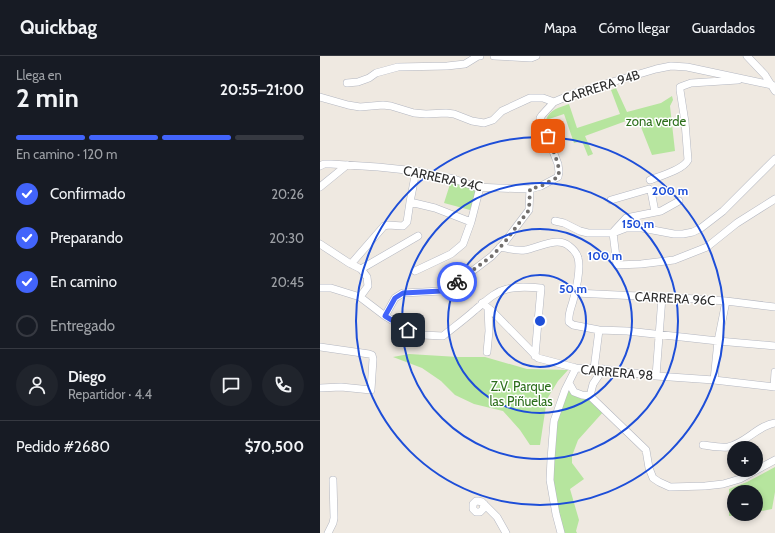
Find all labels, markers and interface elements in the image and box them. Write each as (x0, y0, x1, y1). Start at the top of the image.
text: Quickbag (20, 16, 97, 39)
text: Mapa (544, 19, 577, 37)
text: Cómo llegar (599, 19, 670, 37)
text: Guardados (692, 19, 755, 37)
street label: CARRERA 94B (560, 66, 642, 106)
text: Llega en (16, 67, 62, 83)
text: 20:55–21:00 (220, 81, 304, 99)
text: 2 min (16, 82, 79, 114)
park label: zona verde (626, 113, 686, 129)
pin (531, 119, 565, 153)
icon: bag (537, 125, 559, 147)
text: En camino · 120 m (16, 146, 117, 162)
street label: CARRERA 94C (402, 162, 484, 194)
icon: check (16, 183, 38, 205)
text: 200 m (652, 183, 688, 198)
text: Confirmado (50, 185, 125, 203)
text: 20:26 (271, 186, 304, 202)
text: 150 m (622, 216, 654, 231)
icon: check (16, 227, 38, 249)
text: Preparando (50, 229, 123, 247)
text: 20:30 (269, 230, 304, 246)
text: 100 m (588, 248, 622, 263)
courier (437, 262, 477, 302)
icon: check (16, 271, 38, 293)
icon: bike (446, 271, 468, 293)
text: En camino (50, 273, 117, 291)
text: 20:45 (271, 274, 304, 290)
text: 50 m (559, 281, 587, 296)
street label: CARRERA 96C (634, 288, 716, 308)
pin (391, 313, 425, 347)
centre of rings (533, 314, 547, 328)
text: Entregado (50, 317, 115, 335)
icon: home (397, 319, 419, 341)
street label: CARRERA 98 (580, 361, 654, 383)
button: person (16, 364, 58, 406)
button: chat (210, 364, 252, 406)
button: phone (262, 364, 304, 406)
text: Diego (68, 368, 106, 386)
park label: Z.V. Parque las Piñuelas (489, 378, 553, 409)
text: Repartidor · 4.4 (68, 386, 152, 402)
text: Pedido #2680 (16, 438, 110, 456)
text: $70,500 (245, 438, 304, 456)
map controls (727, 441, 763, 521)
button: + (727, 441, 763, 477)
button: − (727, 485, 763, 521)

